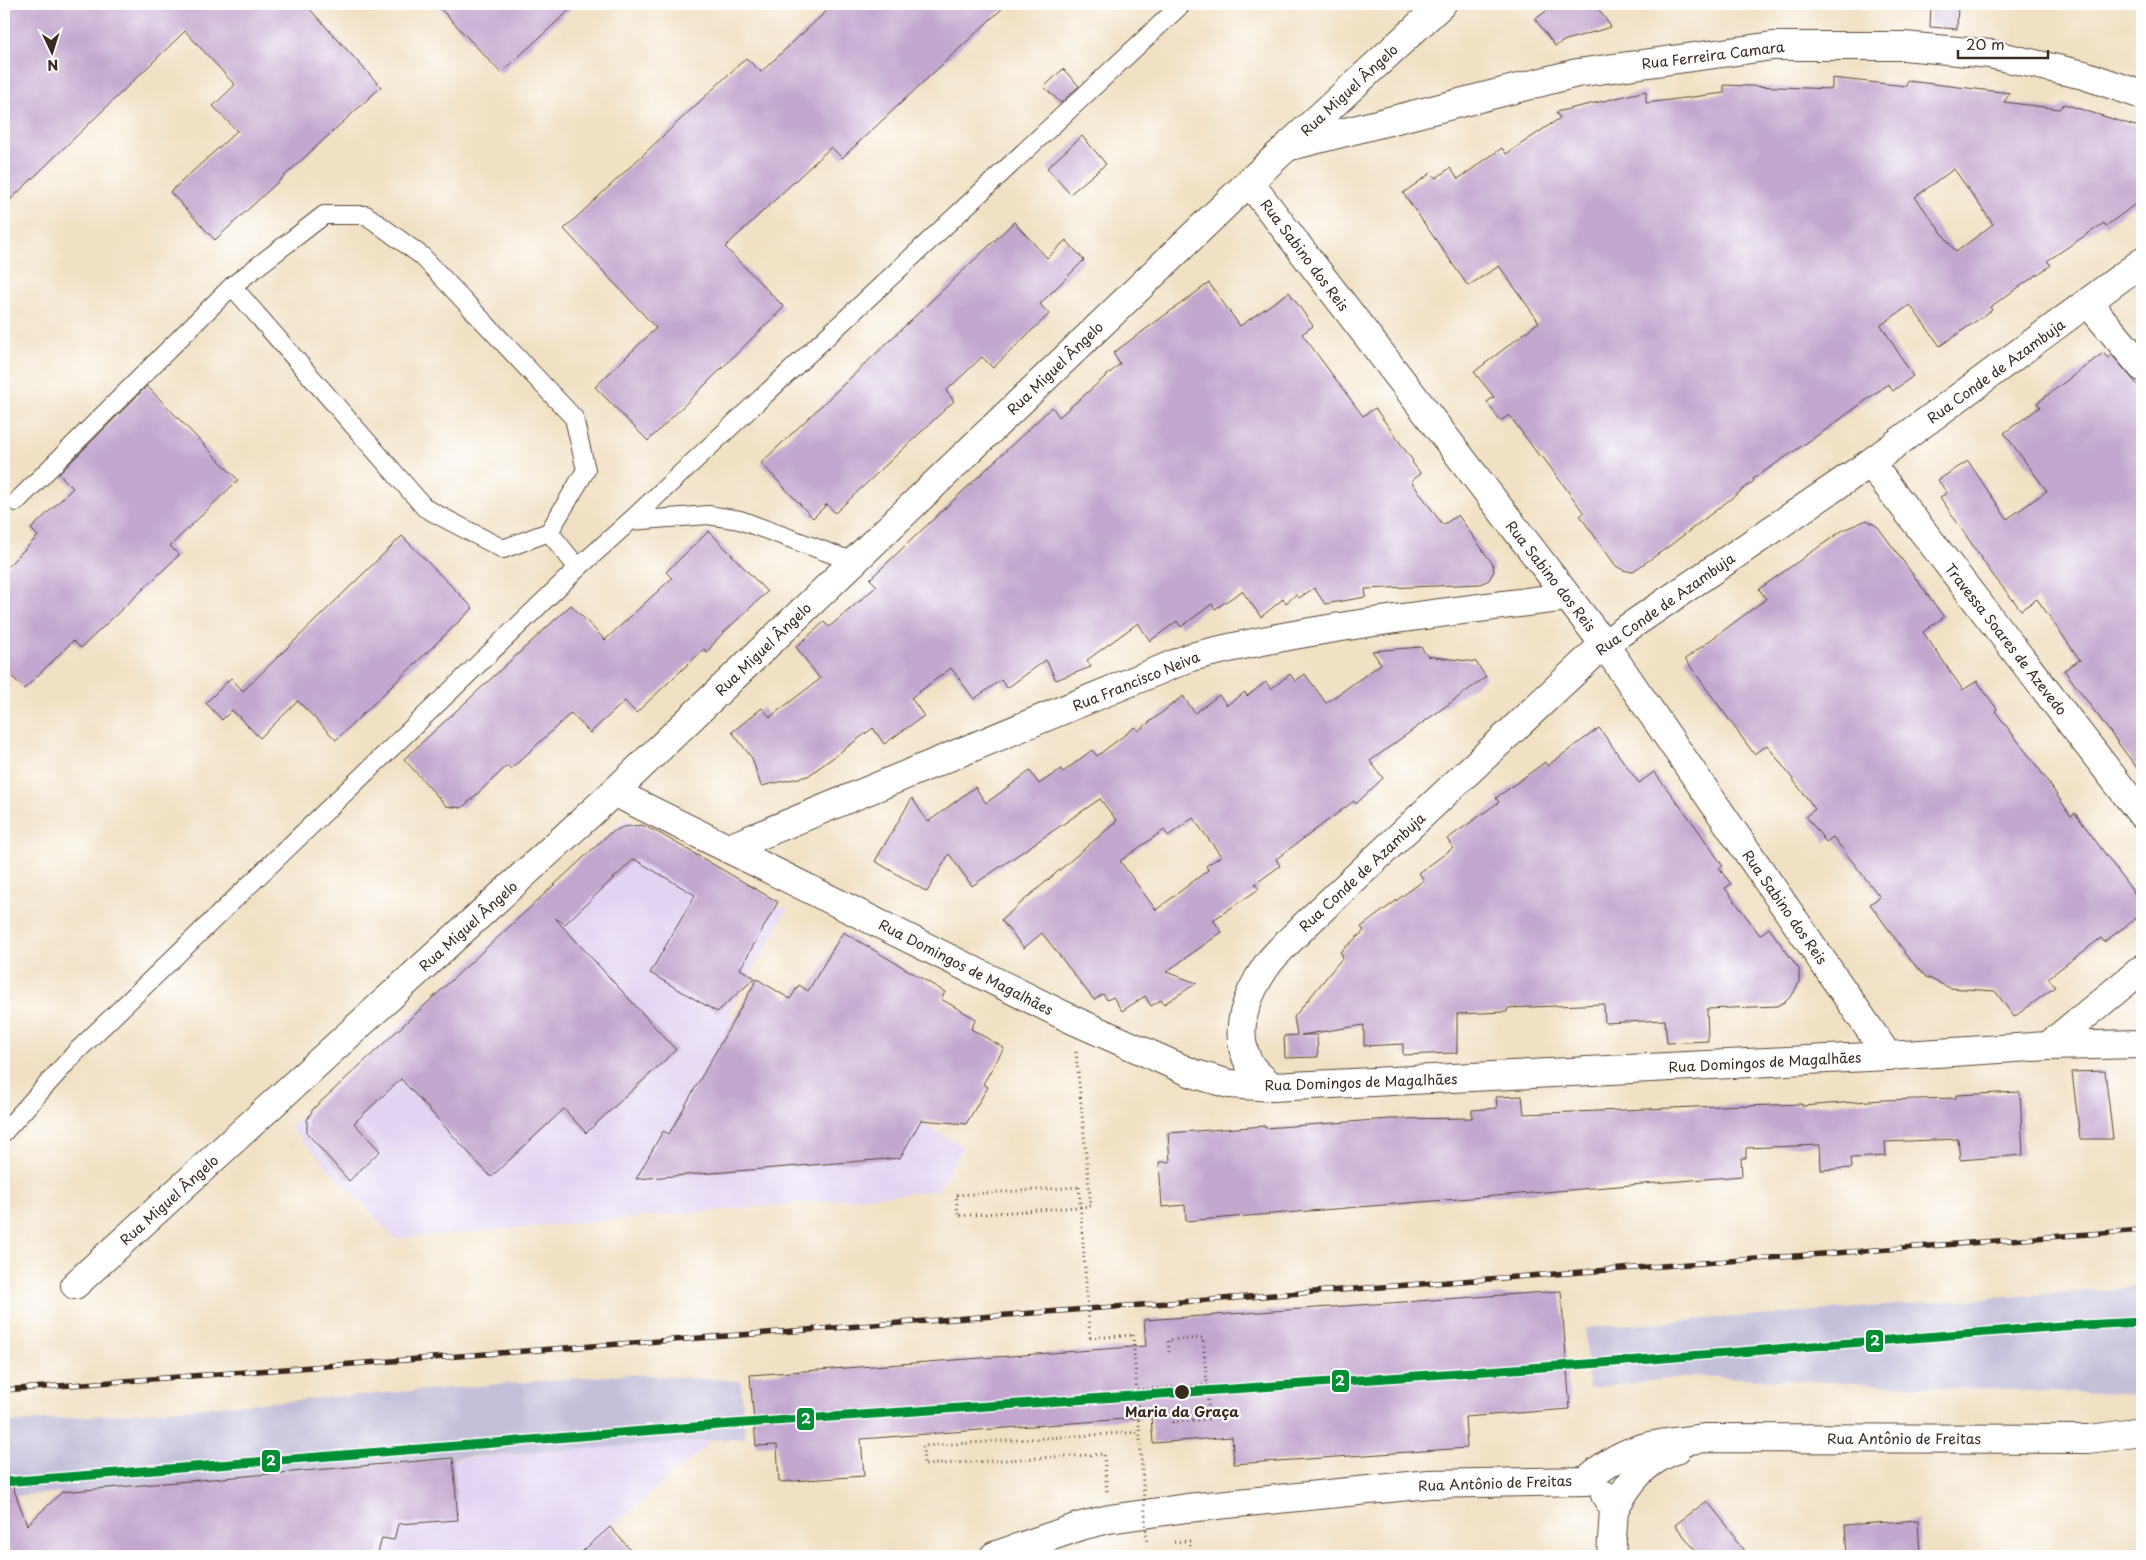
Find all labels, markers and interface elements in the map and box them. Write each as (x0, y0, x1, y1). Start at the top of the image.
north arrow (28, 28, 78, 78)
scale bar (1958, 28, 2048, 60)
text: 20 m (1966, 32, 2005, 55)
street label: Rua Ferreira Camara (1640, 36, 1786, 74)
street label: Rua Miguel Ângelo (1296, 39, 1403, 141)
text: N (47, 55, 59, 76)
street label: Rua Sabino dos Reis (1256, 195, 1354, 315)
street label: Rua Conde de Azambuja (1923, 314, 2070, 428)
street label: Rua Miguel Ângelo (1002, 316, 1108, 419)
street label: Rua Sabino dos Reis (1501, 516, 1601, 636)
street label: Rua Conde de Azambuja (1591, 548, 1739, 660)
street label: Travessa Soares de Azevedo (1940, 559, 2072, 720)
street label: Rua Miguel Ângelo (710, 597, 816, 700)
street label: Rua Francisco Neiva (1069, 646, 1203, 716)
street label: Rua Conde de Azambuja (1294, 807, 1430, 936)
street label: Rua Sabino dos Reis (1738, 845, 1832, 969)
street label: Rua Miguel Ângelo (414, 876, 522, 976)
street label: Rua Domingos de Magalhães (875, 914, 1057, 1020)
street label: Rua Domingos de Magalhães (1668, 1046, 1862, 1078)
street label: Rua Domingos de Magalhães (1264, 1068, 1458, 1096)
street label: Rua Miguel Ângelo (115, 1150, 223, 1250)
line badge: 2 (1865, 1329, 1884, 1353)
text: 2 (1870, 1330, 1880, 1351)
line badge: 2 (1331, 1369, 1350, 1393)
text: 2 (1335, 1370, 1345, 1391)
marker: Maria da Graça (1173, 1383, 1191, 1401)
place label: Maria da Graça (1125, 1401, 1239, 1422)
line badge: 2 (796, 1407, 815, 1431)
text: 2 (801, 1408, 811, 1429)
street label: Rua Antônio de Freitas (1827, 1428, 1981, 1449)
line badge: 2 (261, 1449, 281, 1473)
text: 2 (266, 1450, 276, 1471)
street label: Rua Antônio de Freitas (1418, 1470, 1572, 1496)

